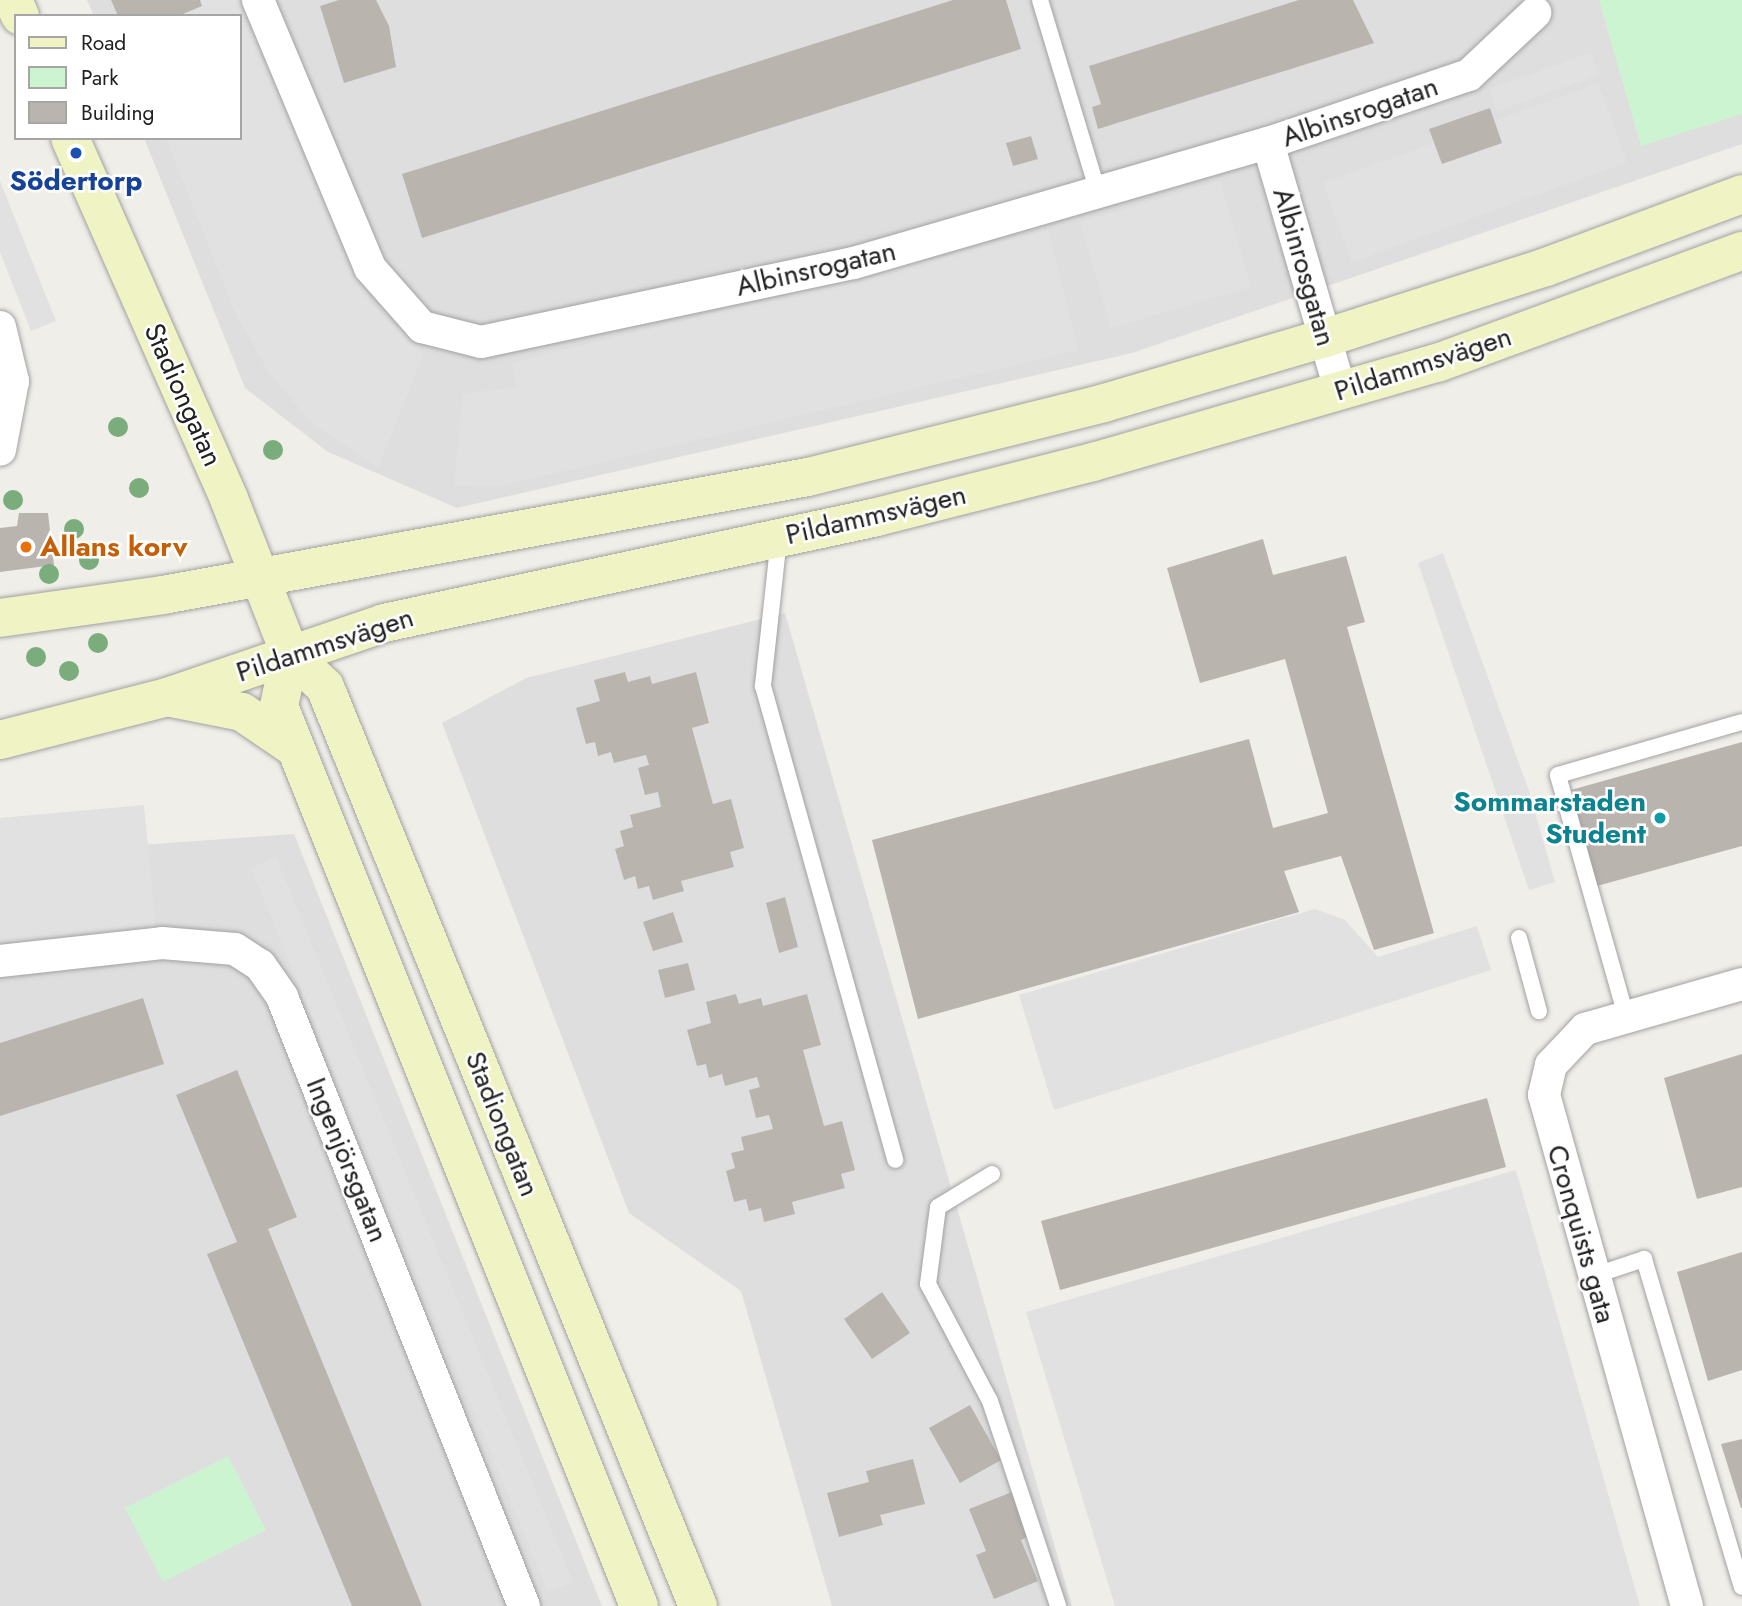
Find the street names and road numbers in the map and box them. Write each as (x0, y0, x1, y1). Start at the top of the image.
street label: Albinsrogatan (1278, 70, 1442, 154)
street label: Albinrosgatan (1265, 184, 1343, 350)
street label: Albinsrogatan (733, 234, 899, 304)
street label: Stadiongatan (137, 318, 229, 472)
street label: Pildammsvägen (1330, 320, 1516, 408)
street label: Pildammsvägen (782, 478, 970, 552)
street label: Pildammsvägen (232, 601, 418, 689)
street label: Stadiongatan (458, 1047, 546, 1201)
street label: Ingenjörsgatan (299, 1073, 395, 1247)
street label: Cronquists gata (1540, 1141, 1622, 1327)

